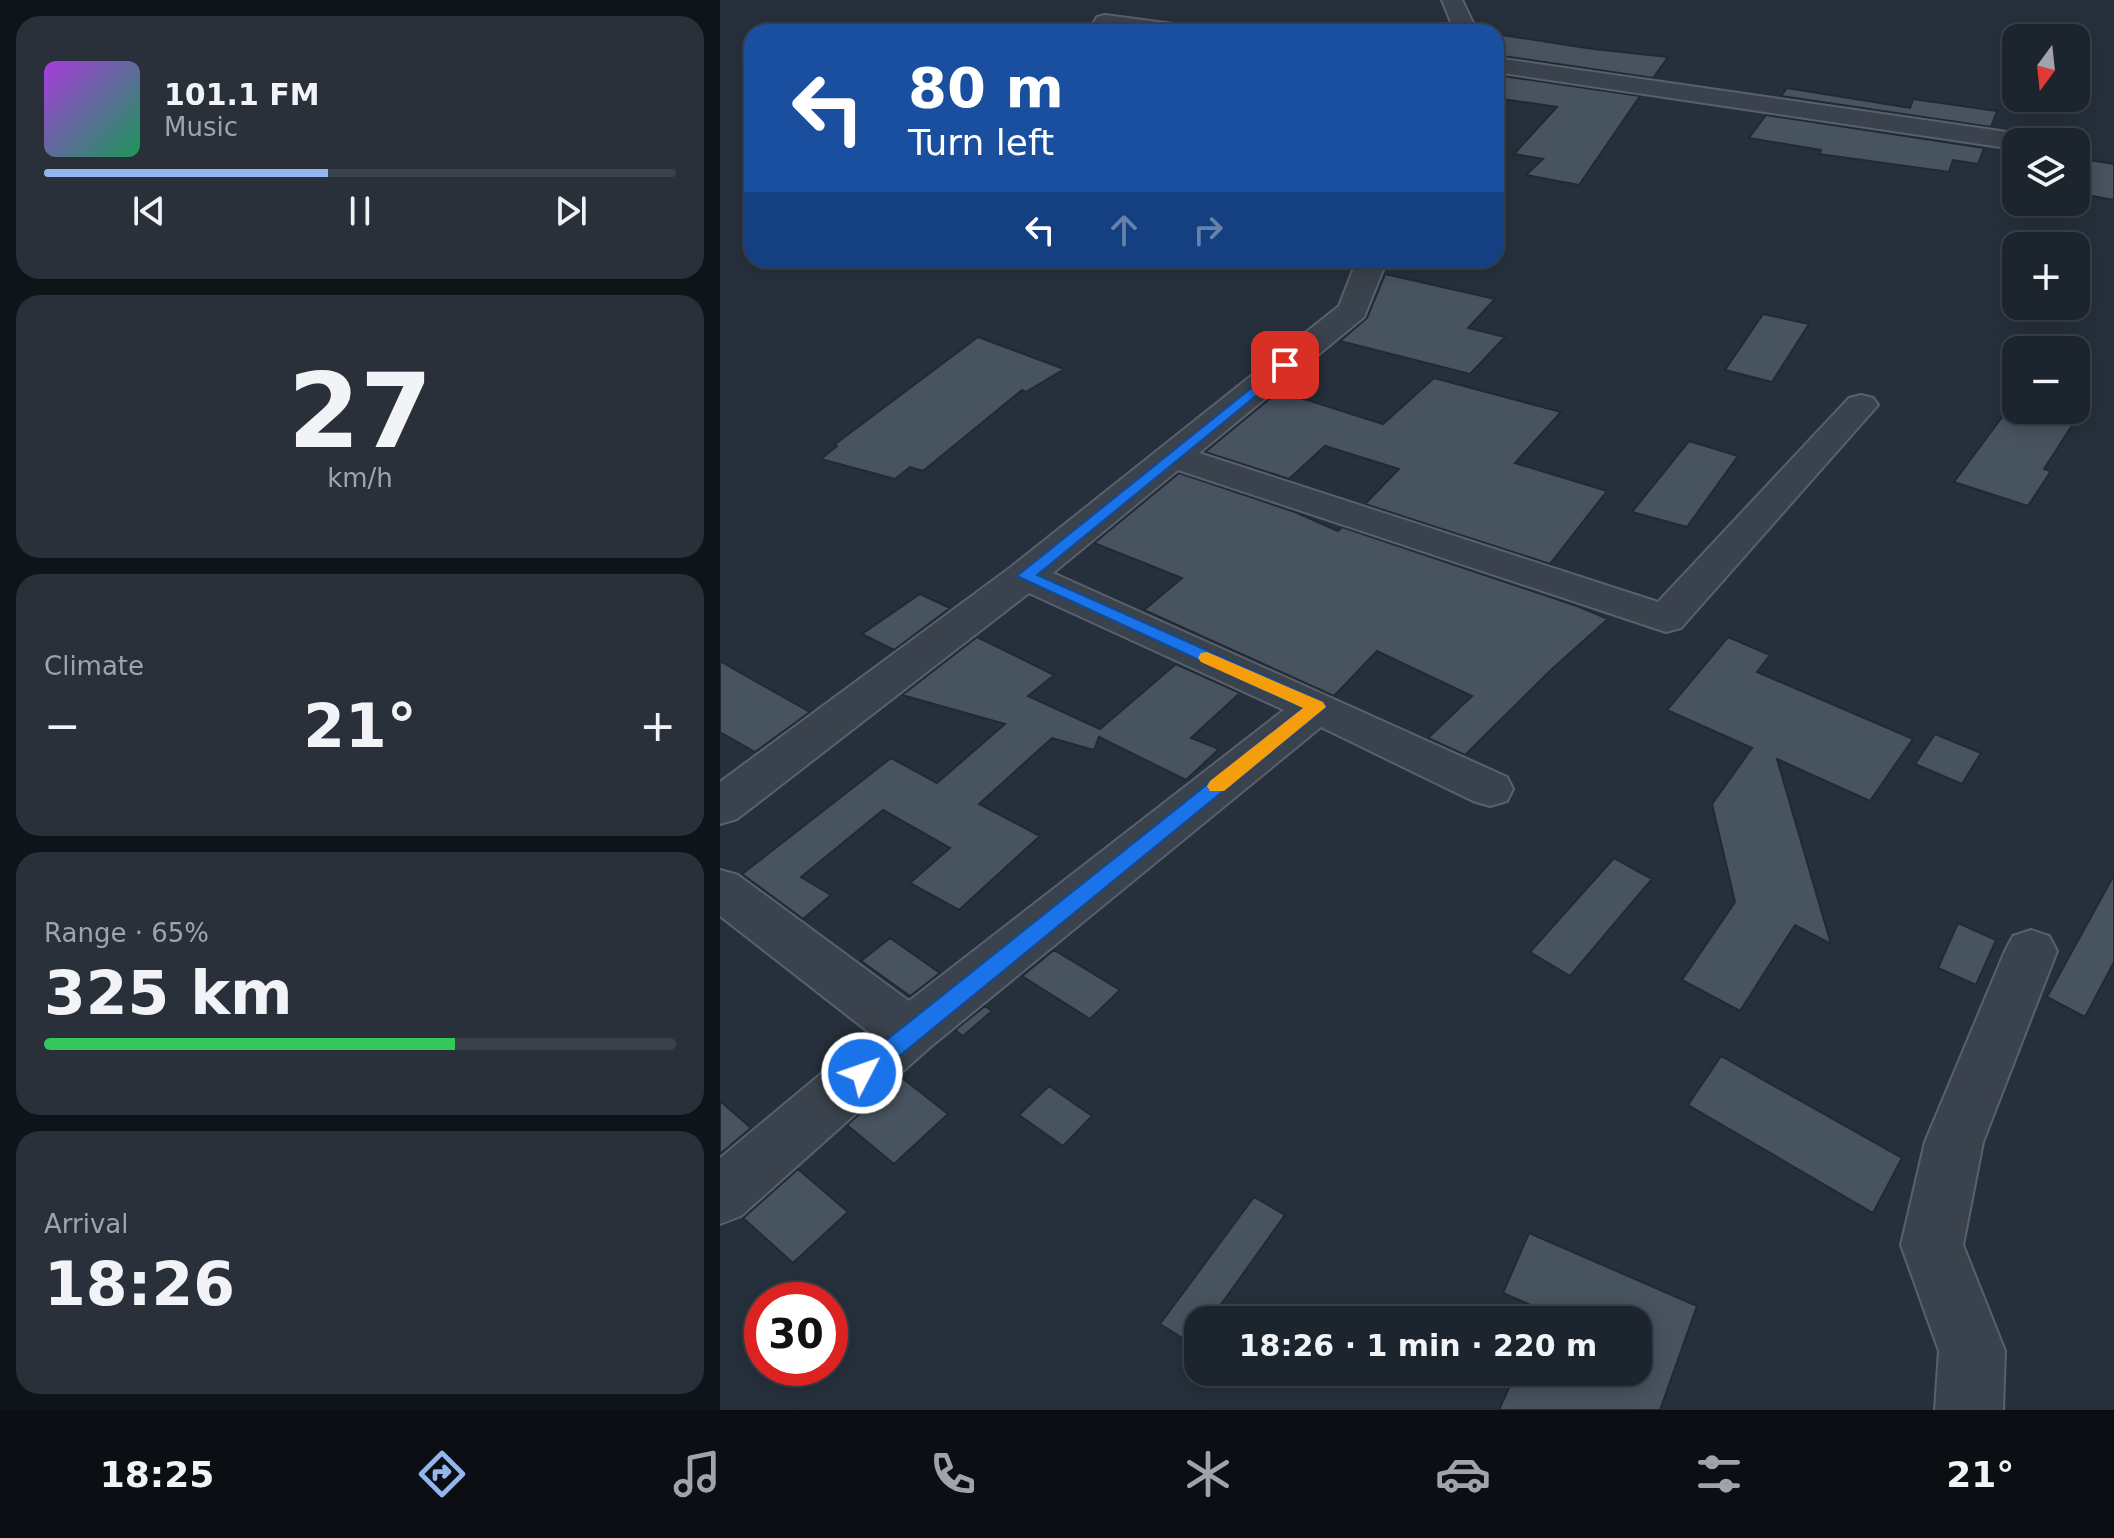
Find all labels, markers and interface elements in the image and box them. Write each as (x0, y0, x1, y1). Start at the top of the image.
north arrow (2002, 24, 2090, 112)
map controls (2002, 24, 2090, 424)
text: 80 m (908, 55, 1064, 120)
icon: left (776, 56, 880, 160)
text: 101.1 FM (164, 77, 320, 112)
text: Music (164, 112, 238, 142)
text: Turn left (908, 122, 1054, 163)
button: layers (2002, 128, 2090, 216)
icon: previous (127, 189, 171, 233)
icon: pause (338, 189, 382, 233)
icon: next (549, 189, 593, 233)
icon: left (1018, 208, 1062, 252)
icon: ahead (1102, 208, 1146, 252)
icon: right (1186, 208, 1230, 252)
button: + (2002, 232, 2090, 320)
pin (1251, 331, 1319, 399)
button: − (2002, 336, 2090, 424)
icon: arrive (1263, 343, 1307, 387)
text: 27 (288, 350, 432, 472)
text: km/h (327, 463, 393, 493)
text: Climate (44, 651, 144, 681)
text: 21° (303, 691, 417, 761)
text: − (44, 700, 81, 751)
text: + (639, 700, 676, 751)
text: Range · 65% (44, 918, 209, 948)
text: 325 km (44, 958, 293, 1028)
position arrow (820, 1031, 904, 1115)
text: Arrival (44, 1209, 128, 1239)
text: 18:26 (44, 1249, 235, 1319)
speed limit sign: 30 (744, 1282, 848, 1386)
text: 18:26 · 1 min · 220 m (1239, 1328, 1597, 1363)
icon: directions (414, 1446, 470, 1502)
icon: music (669, 1446, 725, 1502)
icon: phone (925, 1446, 981, 1502)
icon: climate (1180, 1446, 1236, 1502)
icon: car (1435, 1446, 1491, 1502)
icon: filters (1691, 1446, 1747, 1502)
text: 18:25 (100, 1454, 214, 1495)
text: 21° (1946, 1454, 2014, 1495)

